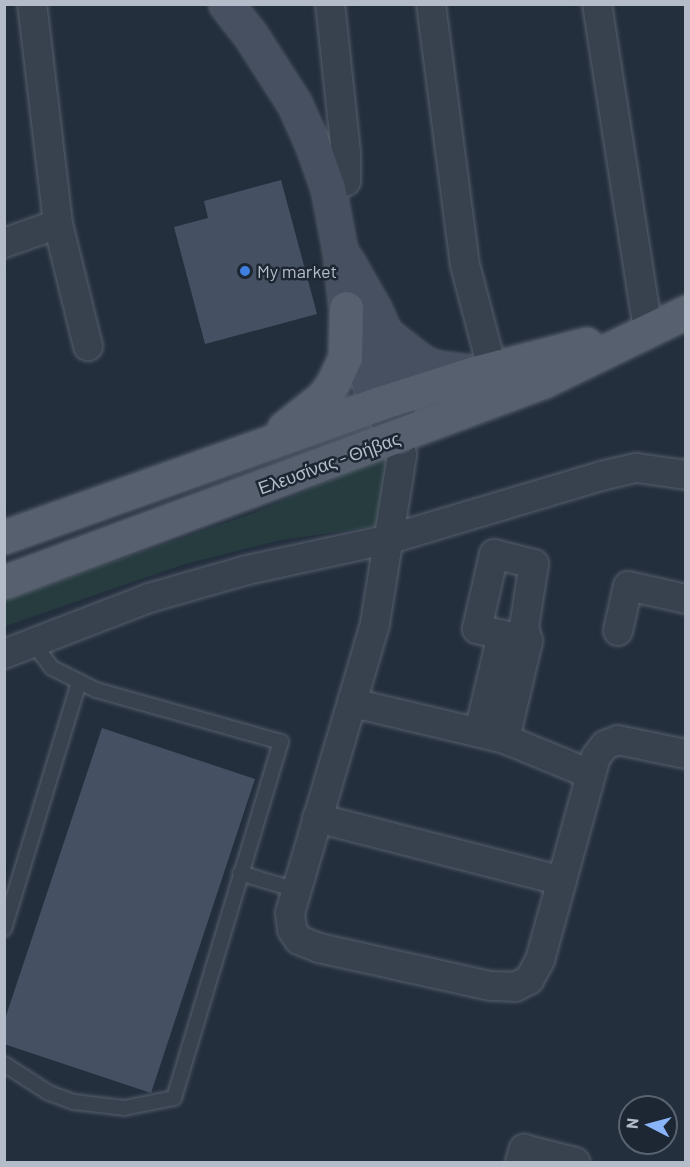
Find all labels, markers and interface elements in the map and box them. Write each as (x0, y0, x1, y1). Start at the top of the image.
place label: My market (257, 260, 337, 282)
marker: My market (238, 264, 252, 278)
street label: Ελευσίνας - Θήβας (255, 427, 403, 499)
north arrow (618, 1095, 678, 1155)
text: N (622, 1117, 642, 1130)

